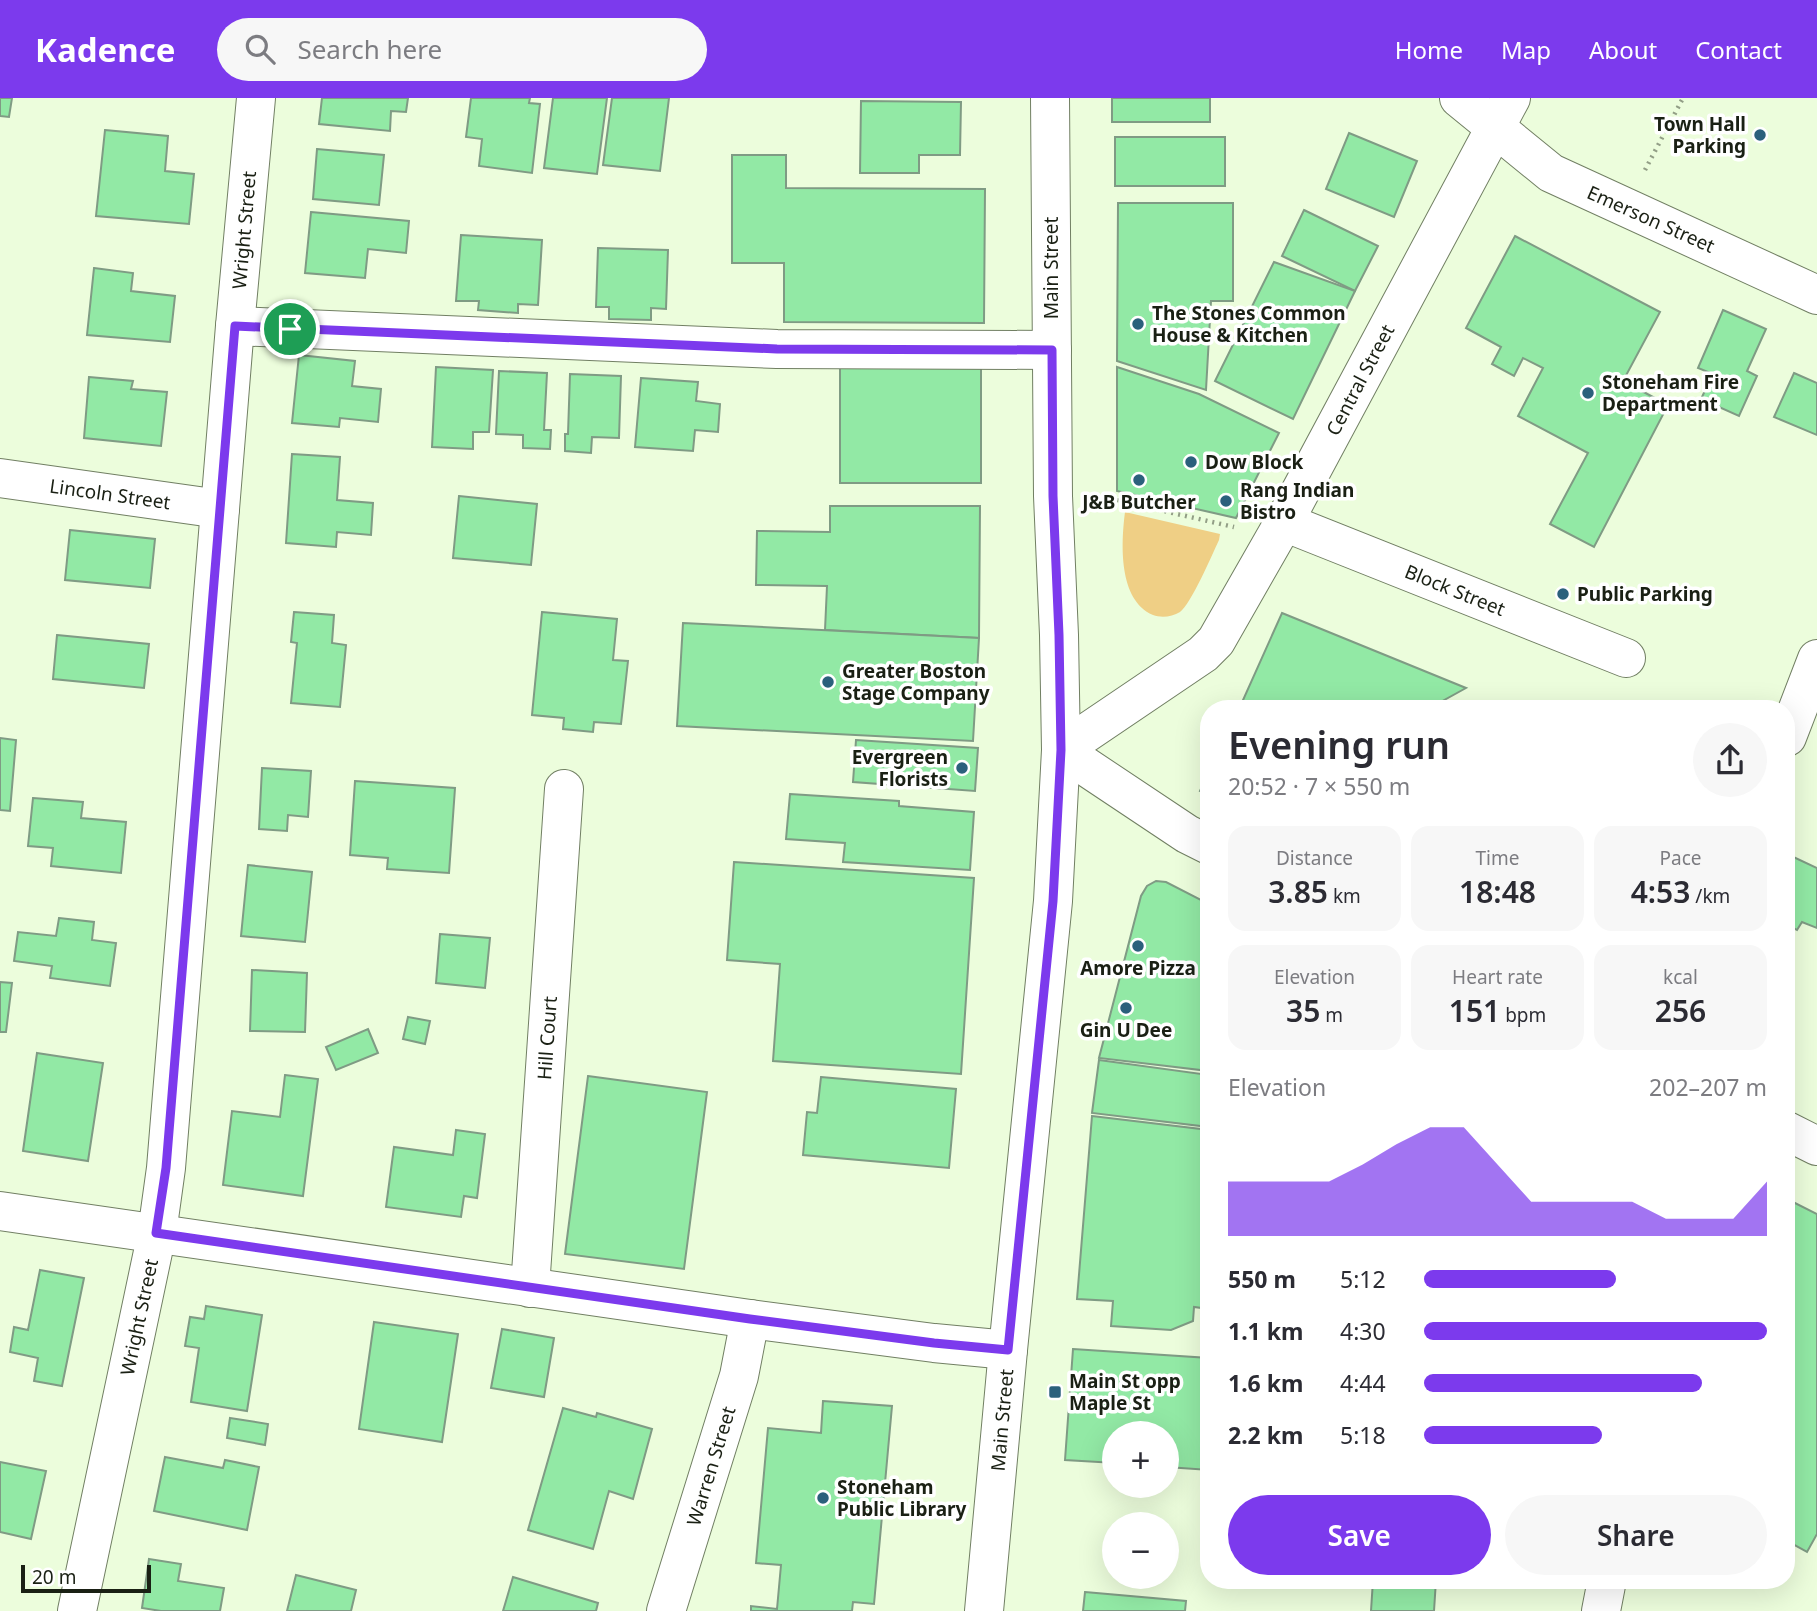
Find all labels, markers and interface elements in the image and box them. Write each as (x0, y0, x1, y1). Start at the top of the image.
search box (217, 18, 707, 81)
text: Kadence (35, 27, 175, 72)
icon: search (241, 30, 279, 68)
text: Search here (297, 31, 442, 67)
text: Home (1395, 33, 1463, 66)
text: Map (1501, 33, 1551, 66)
text: About (1589, 33, 1657, 66)
text: Contact (1695, 33, 1782, 66)
place label: Town Hall Parking (1654, 111, 1746, 159)
marker: Town Hall Parking (1752, 127, 1768, 143)
street label: Wright Street (226, 170, 262, 290)
street label: Emerson Street (1583, 179, 1719, 259)
street label: Main Street (1038, 217, 1064, 319)
pin (260, 299, 320, 359)
place label: The Stones Common House & Kitchen (1152, 300, 1346, 348)
icon: arrive (271, 310, 309, 348)
marker: The Stones Common House & Kitchen (1130, 316, 1146, 332)
street label: Central Street (1320, 320, 1400, 440)
place label: Stoneham Fire Department (1602, 369, 1739, 417)
marker: Stoneham Fire Department (1580, 385, 1596, 401)
place label: Dow Block (1205, 449, 1304, 475)
marker: Dow Block (1183, 454, 1199, 470)
marker: J&B Butcher (1131, 472, 1147, 488)
street label: Lincoln Street (48, 473, 172, 515)
place label: Rang Indian Bistro (1240, 477, 1354, 525)
place label: J&B Butcher (1080, 489, 1196, 515)
marker: Rang Indian Bistro (1218, 493, 1234, 509)
street label: Block Street (1401, 558, 1509, 622)
place label: Public Parking (1577, 581, 1713, 607)
marker: Public Parking (1555, 586, 1571, 602)
place label: Greater Boston Stage Company (842, 658, 990, 706)
marker: Greater Boston Stage Company (820, 674, 836, 690)
text: Evening run (1228, 718, 1450, 770)
button: share (1693, 723, 1767, 797)
place label: Evergreen Florists (852, 744, 948, 792)
marker: Evergreen Florists (954, 760, 970, 776)
text: 20:52 · 7 × 550 m (1228, 770, 1410, 802)
text: Distance (1276, 845, 1353, 871)
text: Time (1476, 845, 1519, 871)
text: Pace (1660, 845, 1702, 871)
text: 3.85 (1268, 871, 1328, 912)
text: 18:48 (1459, 871, 1536, 912)
text: 4:53 (1631, 871, 1690, 912)
text: km (1328, 883, 1361, 909)
text: /km (1690, 883, 1730, 909)
marker: Amore Pizza (1130, 938, 1146, 954)
place label: Amore Pizza (1080, 955, 1196, 981)
text: Elevation (1274, 964, 1355, 990)
text: Heart rate (1452, 964, 1543, 990)
text: kcal (1663, 964, 1698, 990)
text: 35 (1286, 990, 1320, 1031)
text: 151 (1449, 990, 1500, 1031)
text: 256 (1655, 990, 1706, 1031)
street label: Hill Court (531, 995, 563, 1081)
marker: Gin U Dee (1118, 1000, 1134, 1016)
text: m (1320, 1002, 1343, 1028)
text: bpm (1500, 1002, 1546, 1028)
place label: Gin U Dee (1080, 1017, 1172, 1043)
text: Elevation (1228, 1071, 1326, 1103)
text: 202–207 m (1649, 1071, 1767, 1103)
street label: Wright Street (114, 1256, 164, 1378)
text: 550 m (1228, 1263, 1296, 1295)
text: 5:12 (1340, 1263, 1386, 1295)
text: 1.1 km (1228, 1315, 1303, 1347)
text: 4:30 (1340, 1315, 1386, 1347)
text: 1.6 km (1228, 1367, 1303, 1399)
text: 4:44 (1340, 1367, 1386, 1399)
street label: Main Street (985, 1368, 1019, 1472)
place label: Main St opp Maple St (1069, 1368, 1181, 1416)
marker: Main St opp Maple St (1047, 1384, 1063, 1400)
street label: Warren Street (680, 1403, 742, 1529)
text: 2.2 km (1228, 1419, 1303, 1451)
text: 5:18 (1340, 1419, 1386, 1451)
map controls (1102, 1421, 1179, 1589)
button: + (1102, 1421, 1179, 1498)
place label: Stoneham Public Library (837, 1474, 967, 1522)
marker: Stoneham Public Library (815, 1490, 831, 1506)
button: Save (1228, 1495, 1491, 1575)
button: Share (1505, 1495, 1767, 1575)
button: − (1102, 1512, 1179, 1589)
scale bar (21, 1562, 150, 1594)
text: 20 m (32, 1564, 76, 1590)

